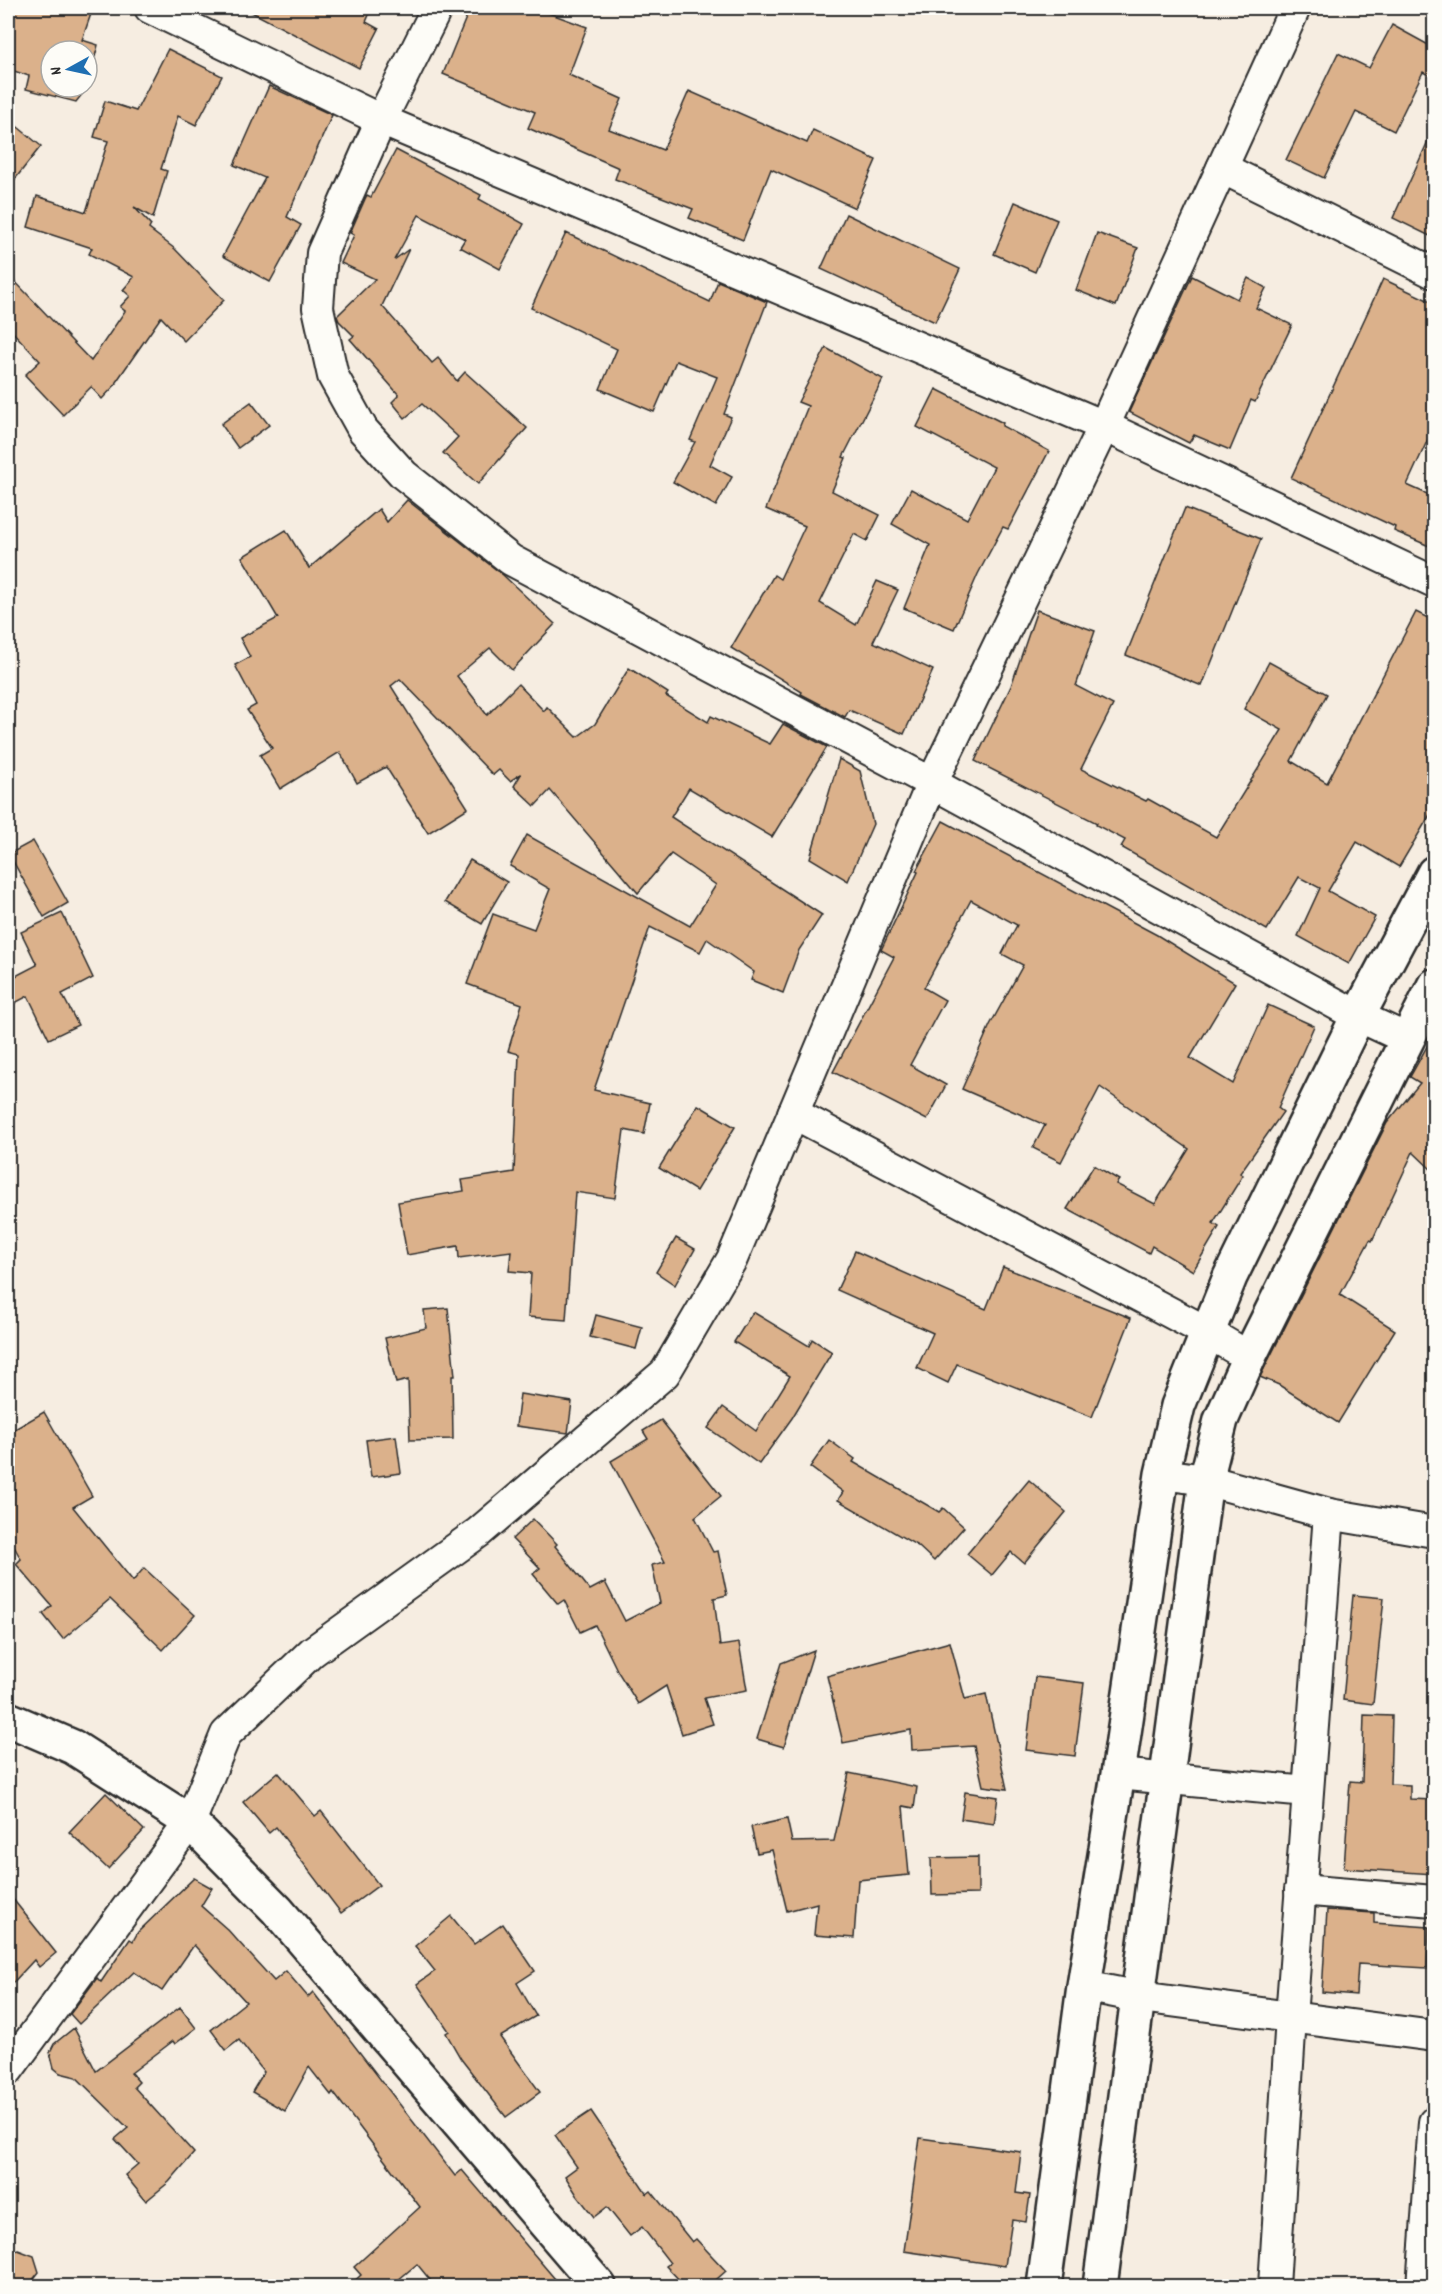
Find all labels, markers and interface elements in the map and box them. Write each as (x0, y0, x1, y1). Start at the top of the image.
north arrow (39, 39, 99, 99)
text: N (45, 65, 69, 76)

